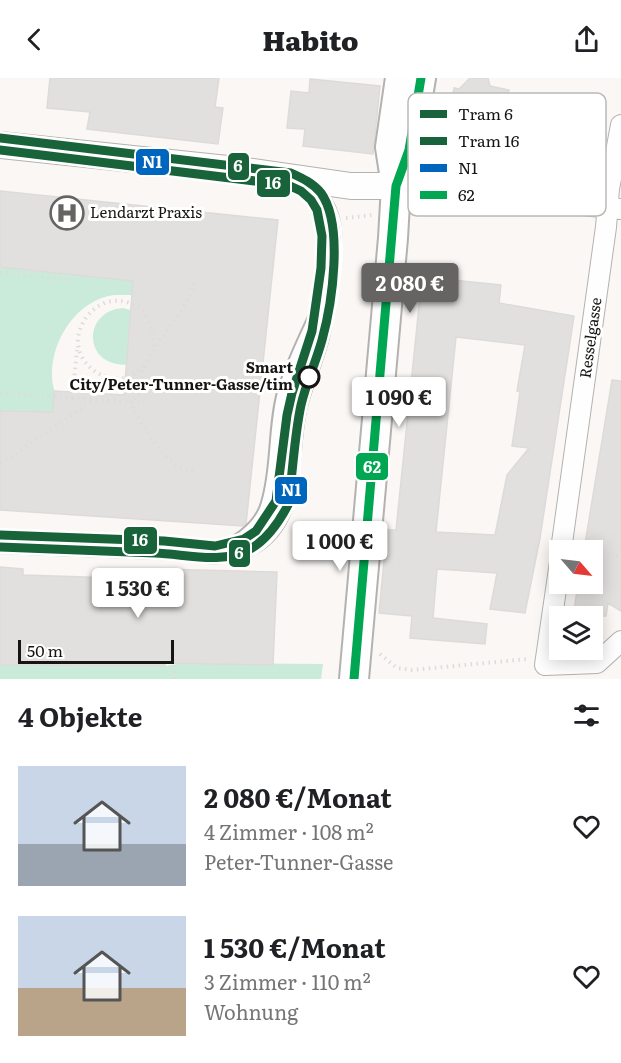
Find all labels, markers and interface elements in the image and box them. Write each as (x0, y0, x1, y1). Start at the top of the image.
text: Habito (263, 19, 358, 59)
icon: back (18, 23, 51, 56)
icon: share (570, 23, 603, 56)
legend (408, 93, 606, 216)
text: Tram 6 (458, 101, 513, 125)
text: Tram 16 (458, 128, 520, 152)
line badge: N1 (135, 148, 170, 176)
text: N1 (142, 149, 162, 173)
line badge: 6 (227, 152, 250, 181)
text: 6 (233, 153, 243, 177)
text: N1 (458, 155, 478, 179)
line badge: 16 (256, 169, 291, 198)
text: 16 (265, 170, 281, 194)
text: 62 (458, 182, 475, 206)
hospital icon: Lendarzt Praxis (49, 195, 85, 231)
place label: Lendarzt Praxis (90, 200, 202, 223)
pin: 2 080 € (355, 263, 465, 314)
text: 2 080 € (375, 267, 445, 297)
street label: Resselgasse (572, 296, 607, 380)
place label: Smart City/Peter-Tunner-Gasse/tim (70, 355, 293, 395)
marker: Smart City/Peter-Tunner-Gasse/tim (298, 366, 320, 388)
pin: 1 090 € (344, 377, 454, 428)
text: 1 090 € (366, 381, 432, 411)
line badge: 62 (355, 452, 389, 481)
text: 62 (363, 454, 381, 478)
line badge: N1 (274, 476, 308, 505)
text: N1 (281, 477, 301, 501)
pin: 1 000 € (285, 521, 395, 572)
text: 1 000 € (306, 525, 374, 555)
line badge: 16 (123, 526, 158, 555)
text: 16 (132, 527, 148, 551)
line badge: 6 (228, 539, 251, 568)
text: 6 (234, 540, 244, 564)
north arrow (549, 540, 603, 594)
map controls (549, 540, 603, 660)
pin: 1 530 € (83, 568, 193, 619)
text: 1 530 € (106, 572, 170, 602)
button: layers (549, 606, 603, 660)
scale bar (18, 637, 174, 664)
text: 50 m (27, 638, 63, 662)
text: 4 Objekte (18, 696, 142, 735)
icon: filters (570, 699, 603, 732)
text: 2 080 €/Monat (204, 777, 392, 816)
icon: home (66, 790, 138, 862)
icon: heart (570, 810, 603, 843)
text: 4 Zimmer · 108 m² (204, 816, 374, 846)
text: Peter-Tunner-Gasse (204, 846, 393, 876)
text: 1 530 €/Monat (204, 927, 386, 966)
icon: home (66, 940, 138, 1012)
icon: heart (570, 960, 603, 993)
text: 3 Zimmer · 110 m² (204, 966, 371, 996)
text: Wohnung (204, 996, 298, 1026)

